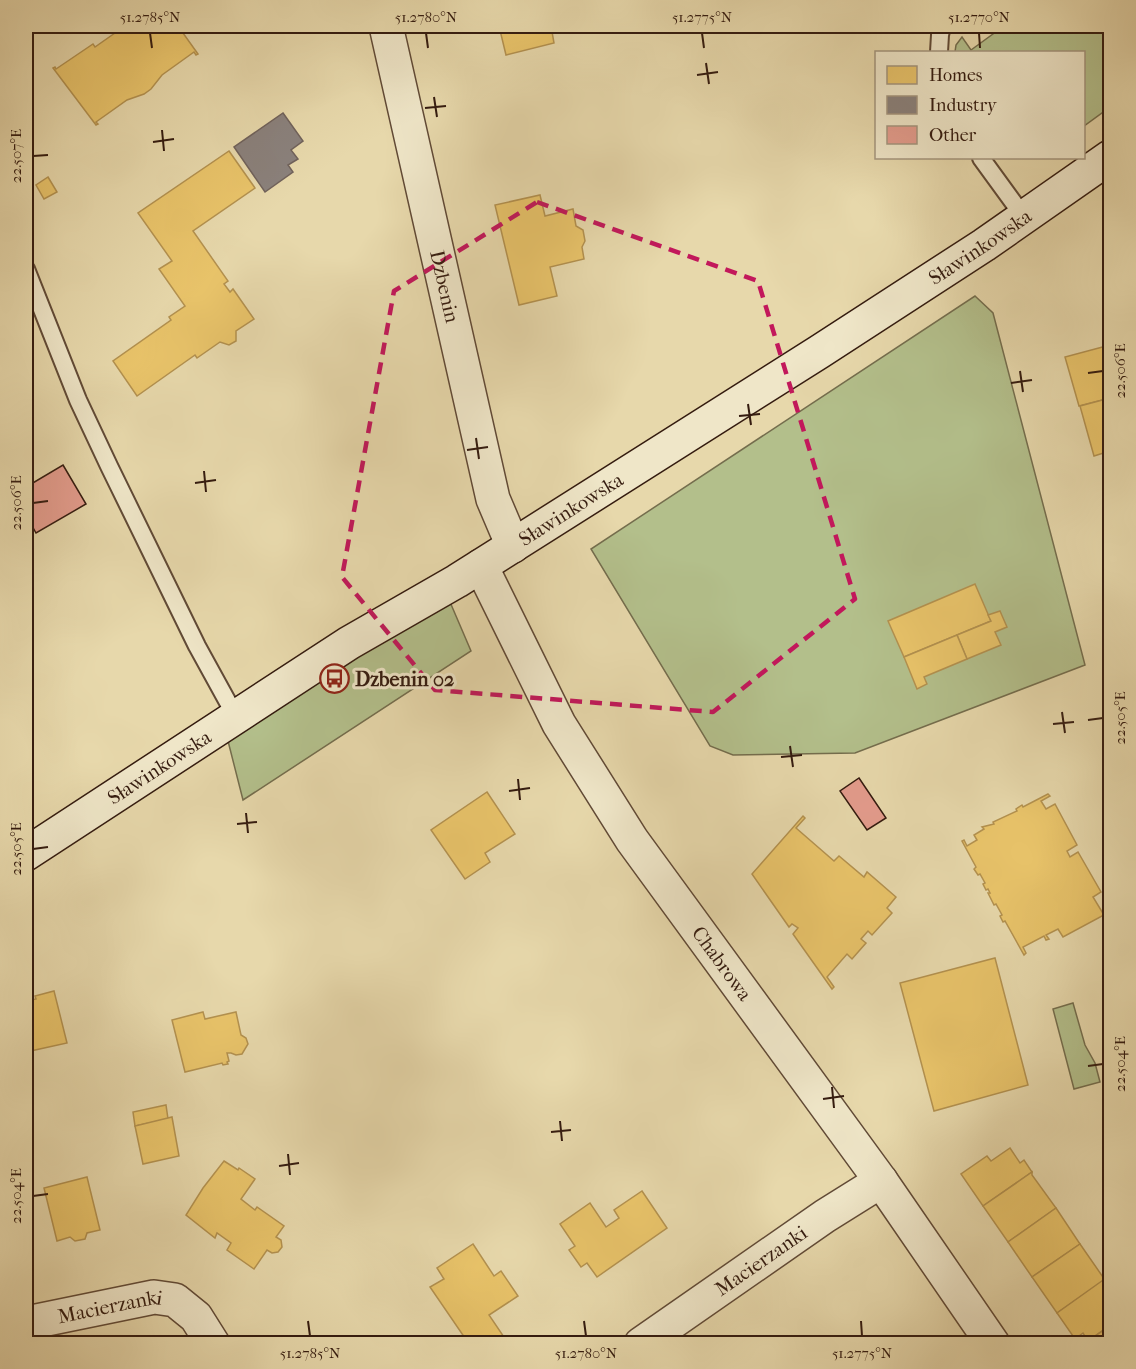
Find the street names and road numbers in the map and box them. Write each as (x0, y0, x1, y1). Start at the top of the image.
street label: Sławinkowska (925, 204, 1037, 290)
street label: Dzbenin (425, 248, 464, 325)
street label: Sławinkowska (515, 468, 628, 551)
street label: Sławinkowska (103, 725, 216, 810)
street label: Chabrowa (687, 922, 757, 1006)
street label: Macierzanki (711, 1221, 812, 1301)
street label: Macierzanki (56, 1286, 164, 1328)

